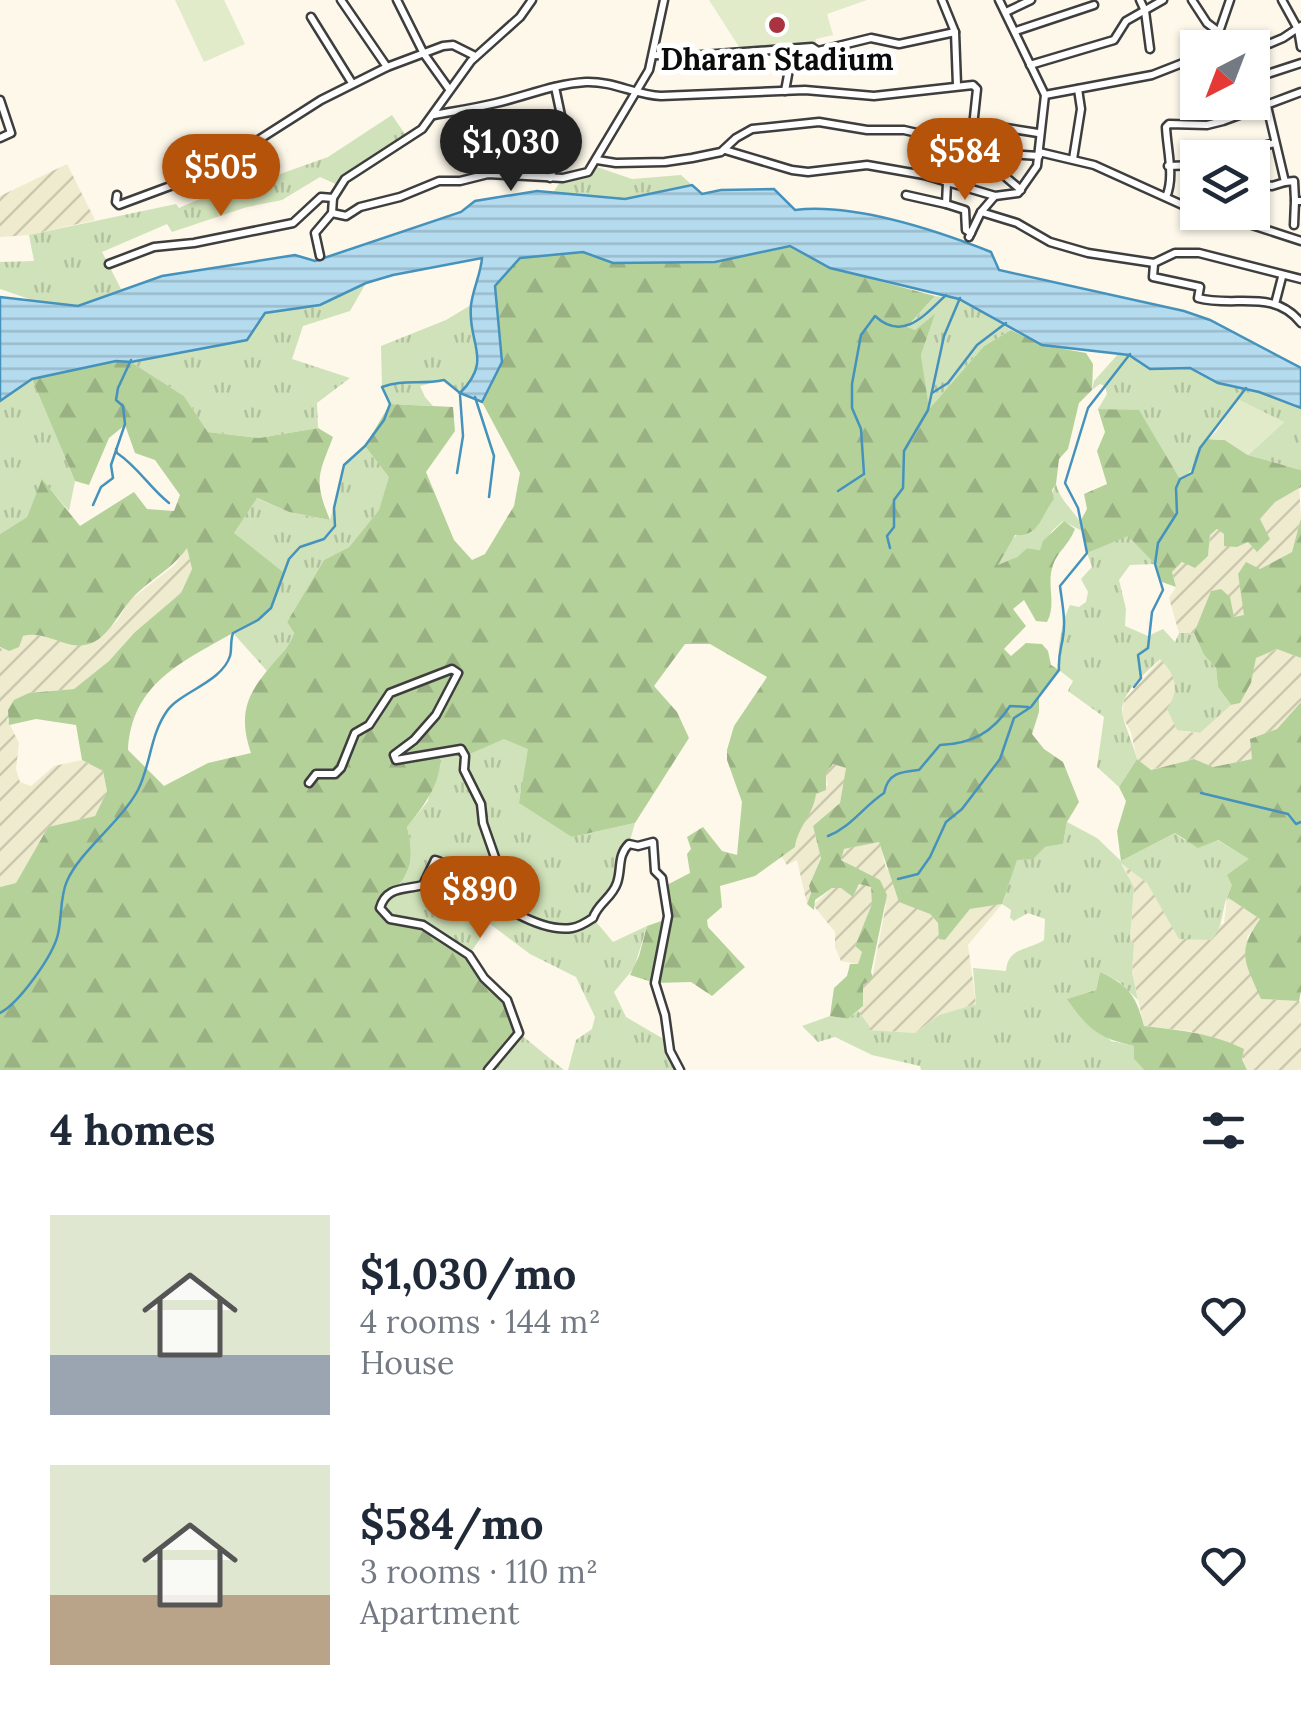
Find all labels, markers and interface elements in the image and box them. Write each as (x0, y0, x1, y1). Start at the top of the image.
marker: Dharan Stadium (766, 14, 788, 36)
north arrow (1180, 30, 1270, 120)
map controls (1180, 30, 1270, 230)
place label: Dharan Stadium (660, 40, 894, 78)
pin: $1,030 (430, 109, 592, 194)
pin: $584 (906, 118, 1024, 203)
text: $1,030 (462, 121, 560, 162)
text: $584 (929, 130, 1001, 171)
pin: $505 (162, 134, 280, 219)
button: layers (1180, 140, 1270, 230)
text: $505 (184, 146, 258, 187)
pin: $890 (421, 856, 539, 941)
text: $890 (442, 868, 518, 909)
text: 4 homes (50, 1103, 215, 1157)
icon: filters (1196, 1103, 1251, 1158)
text: $1,030/mo (360, 1247, 576, 1301)
icon: home (130, 1255, 250, 1375)
icon: heart (1196, 1288, 1251, 1343)
text: 4 rooms · 144 m² (360, 1301, 601, 1342)
text: House (360, 1342, 454, 1383)
text: $584/mo (360, 1497, 544, 1551)
icon: home (130, 1505, 250, 1625)
icon: heart (1196, 1538, 1251, 1593)
text: 3 rooms · 110 m² (360, 1551, 598, 1592)
text: Apartment (360, 1592, 520, 1633)

